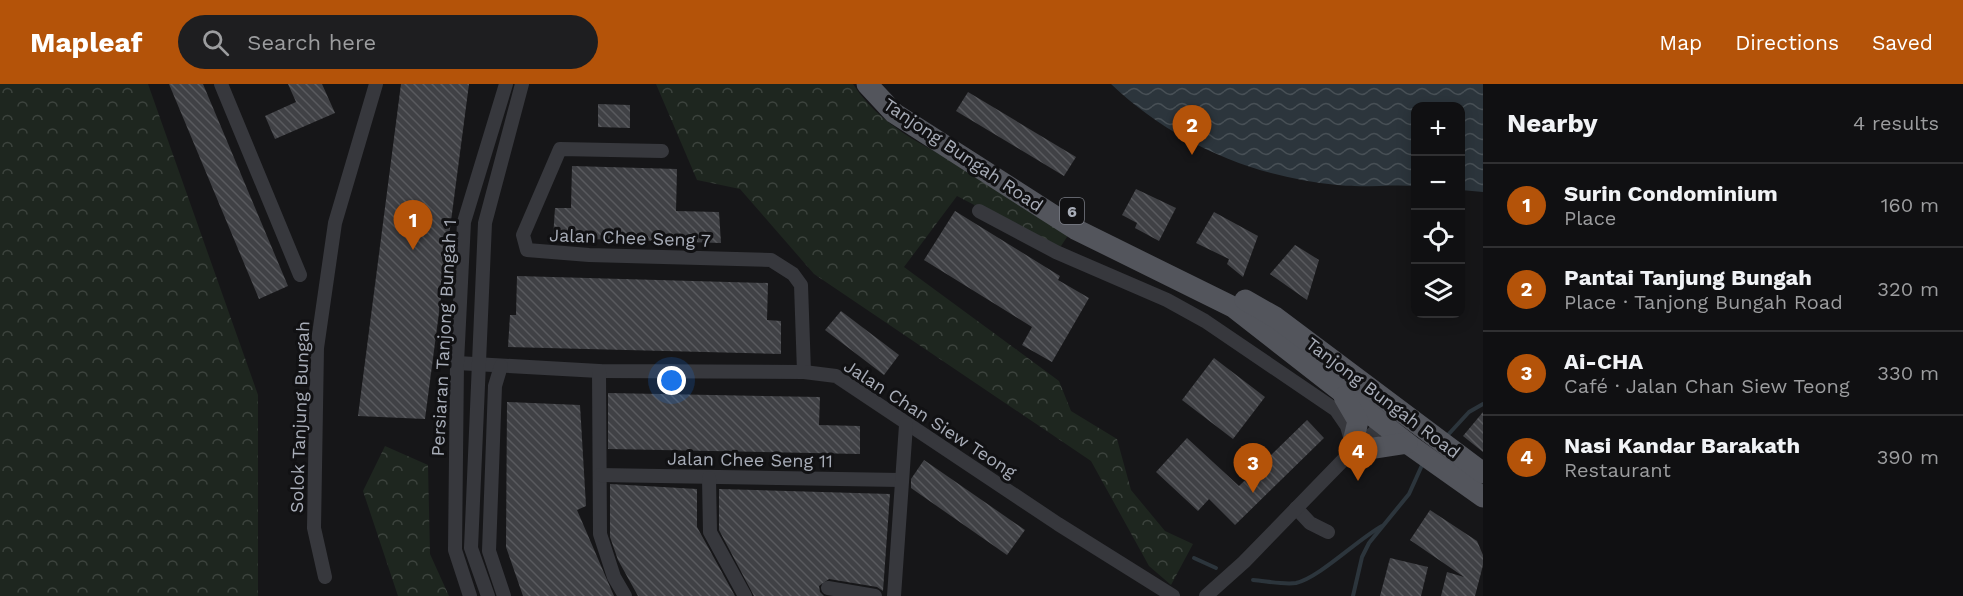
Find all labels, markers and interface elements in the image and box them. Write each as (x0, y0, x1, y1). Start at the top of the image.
search box (178, 15, 598, 69)
text: Mapleaf (30, 26, 142, 59)
icon: search (199, 26, 232, 59)
text: Search here (247, 30, 376, 55)
text: Map (1659, 30, 1702, 55)
text: Directions (1735, 30, 1839, 55)
text: Saved (1872, 30, 1933, 55)
street label: Tanjong Bungah Road (880, 93, 1047, 216)
map controls (1411, 102, 1465, 318)
button: + (1411, 102, 1465, 156)
pin: 2 (1172, 106, 1212, 155)
text: Nearby (1507, 108, 1598, 138)
text: 4 results (1853, 111, 1939, 135)
button: − (1411, 156, 1465, 210)
text: Surin Condominium (1564, 181, 1778, 206)
text: 1 (1522, 193, 1531, 217)
text: 160 m (1881, 193, 1939, 217)
road number: 6 (1060, 198, 1084, 224)
pin: 1 (394, 200, 432, 250)
text: Place (1564, 206, 1616, 230)
button: locate (1411, 210, 1465, 264)
street label: Persiaran Tanjong Bungah 1 (427, 219, 460, 457)
street label: Jalan Chee Seng 7 (549, 224, 711, 251)
button: layers (1411, 264, 1465, 318)
text: Pantai Tanjung Bungah (1564, 265, 1812, 290)
text: 2 (1521, 277, 1532, 301)
text: 320 m (1877, 277, 1939, 301)
text: Place · Tanjong Bungah Road (1564, 290, 1843, 314)
street label: Solok Tanjung Bungah (286, 321, 313, 513)
street label: Tanjong Bungah Road (1302, 333, 1465, 463)
text: Ai-CHA (1564, 349, 1643, 374)
street label: Jalan Chan Siew Teong (840, 355, 1021, 482)
text: 3 (1521, 361, 1532, 385)
text: 330 m (1877, 361, 1939, 385)
your location (657, 366, 686, 395)
text: Café · Jalan Chan Siew Teong (1564, 374, 1850, 398)
pin: 4 (1338, 432, 1378, 481)
text: Nasi Kandar Barakath (1564, 433, 1800, 458)
pin: 3 (1234, 444, 1272, 493)
text: 4 (1520, 445, 1533, 469)
text: 390 m (1877, 445, 1939, 469)
street label: Jalan Chee Seng 11 (667, 448, 833, 471)
text: Restaurant (1564, 458, 1671, 482)

